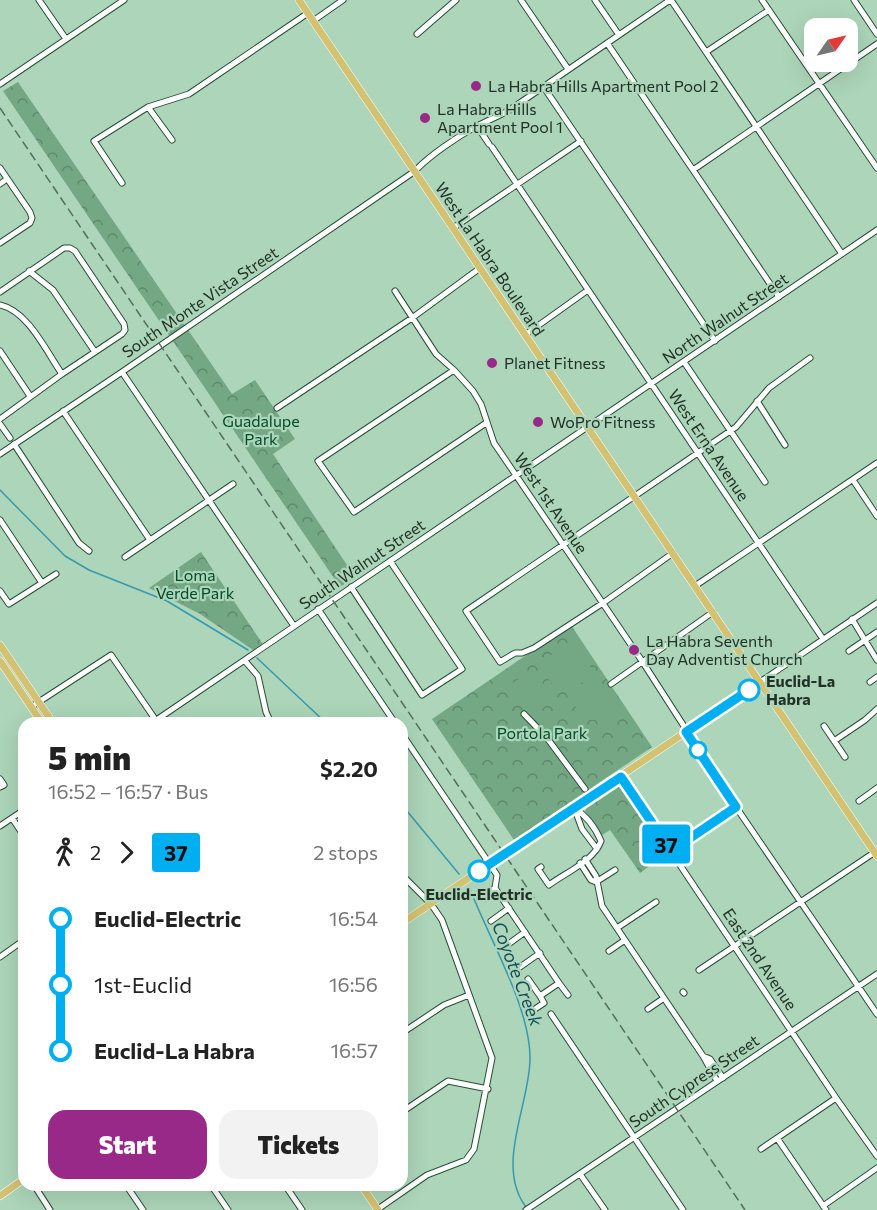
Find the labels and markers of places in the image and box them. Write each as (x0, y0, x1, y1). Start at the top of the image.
place label: La Habra Hills Apartment Pool 2 (488, 76, 719, 95)
marker: La Habra Hills Apartment Pool 2 (469, 79, 483, 93)
place label: La Habra Hills Apartment Pool 1 (437, 99, 563, 136)
marker: La Habra Hills Apartment Pool 1 (418, 111, 432, 125)
place label: Planet Fitness (504, 353, 606, 372)
marker: Planet Fitness (485, 356, 499, 370)
place label: WoPro Fitness (550, 412, 656, 431)
marker: WoPro Fitness (531, 415, 545, 429)
place label: La Habra Seventh Day Adventist Church (646, 631, 803, 668)
marker: La Habra Seventh Day Adventist Church (627, 643, 641, 657)
place label: Euclid-La Habra (766, 671, 835, 708)
marker: Euclid-La Habra (738, 679, 760, 701)
unlabelled marker (689, 741, 707, 759)
marker: Euclid-Electric (468, 860, 490, 882)
place label: Euclid-Electric (425, 884, 533, 903)

